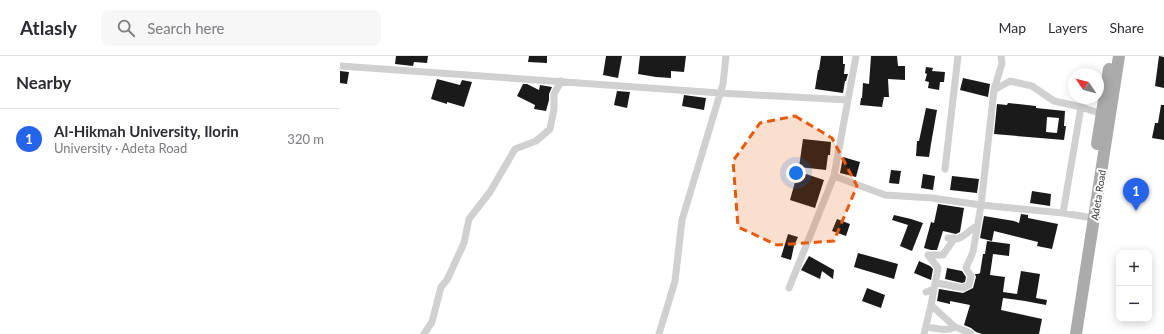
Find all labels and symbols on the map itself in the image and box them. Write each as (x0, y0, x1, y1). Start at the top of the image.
north arrow (1068, 68, 1104, 104)
your location (786, 163, 806, 183)
street label: Adeta Road (1088, 169, 1108, 221)
pin: 1 (1123, 178, 1149, 211)

